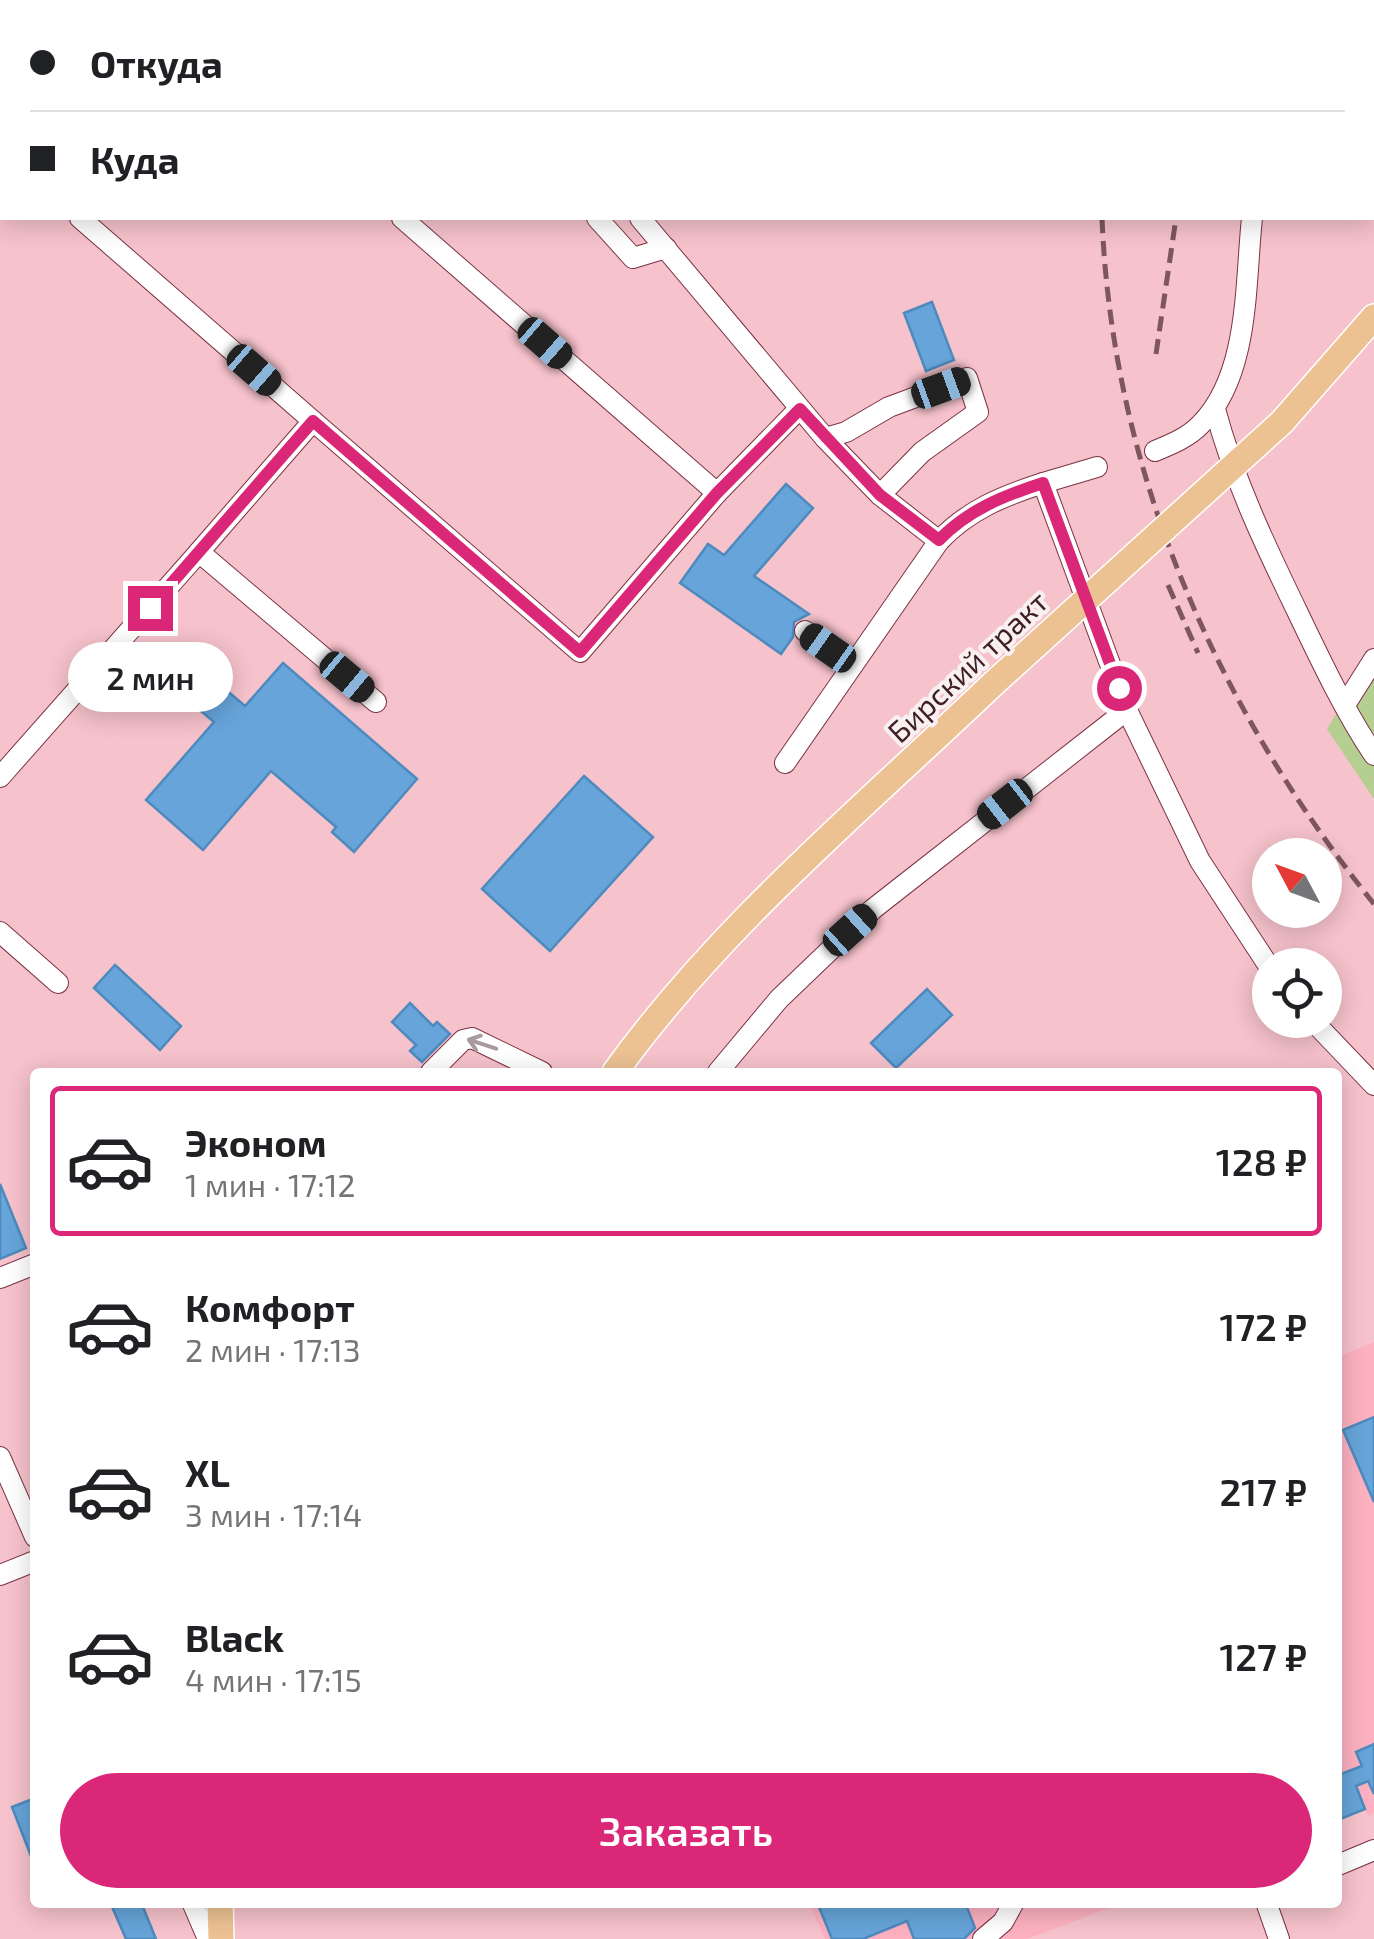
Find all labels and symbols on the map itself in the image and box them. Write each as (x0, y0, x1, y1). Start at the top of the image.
car (513, 312, 577, 374)
car (222, 339, 286, 401)
car (908, 364, 974, 412)
street label: Бирский тракт (880, 583, 1054, 749)
route end (128, 586, 173, 631)
car (795, 619, 861, 677)
callout: 2 мин (68, 643, 232, 713)
car (314, 646, 380, 708)
route start (1097, 666, 1142, 711)
car (972, 774, 1038, 834)
north arrow (1252, 838, 1342, 928)
car (818, 899, 882, 961)
one-way arrow (467, 1034, 499, 1052)

